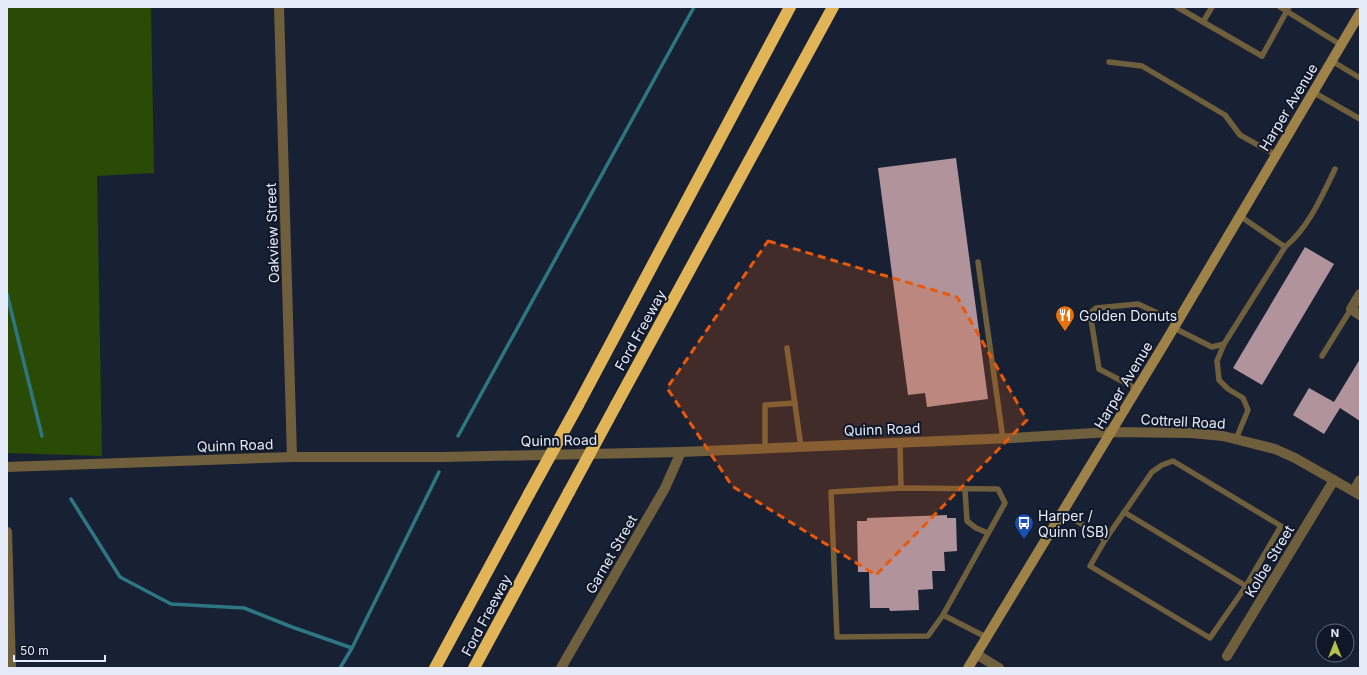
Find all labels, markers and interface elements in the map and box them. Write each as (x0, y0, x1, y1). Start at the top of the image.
street label: Harper Avenue (1255, 60, 1321, 154)
street label: Oakview Street (262, 182, 282, 283)
street label: Ford Freeway (611, 287, 669, 373)
restaurant icon: Golden Donuts (1054, 304, 1076, 332)
place label: Golden Donuts (1079, 307, 1177, 324)
street label: Harper Avenue (1090, 338, 1156, 432)
street label: Cottrell Road (1140, 410, 1226, 432)
street label: Quinn Road (843, 419, 921, 439)
street label: Quinn Road (521, 431, 597, 449)
street label: Quinn Road (196, 435, 274, 455)
place label: Harper / Quinn (SB) (1038, 507, 1109, 540)
street label: Garnet Street (582, 511, 641, 596)
bus stop icon: Harper / Quinn (SB) (1013, 512, 1035, 540)
street label: Kolbe Street (1241, 522, 1297, 600)
street label: Ford Freeway (457, 571, 515, 659)
north arrow (1315, 623, 1355, 663)
text: N (1331, 626, 1339, 640)
scale bar (14, 637, 105, 663)
text: 50 m (20, 643, 49, 658)

